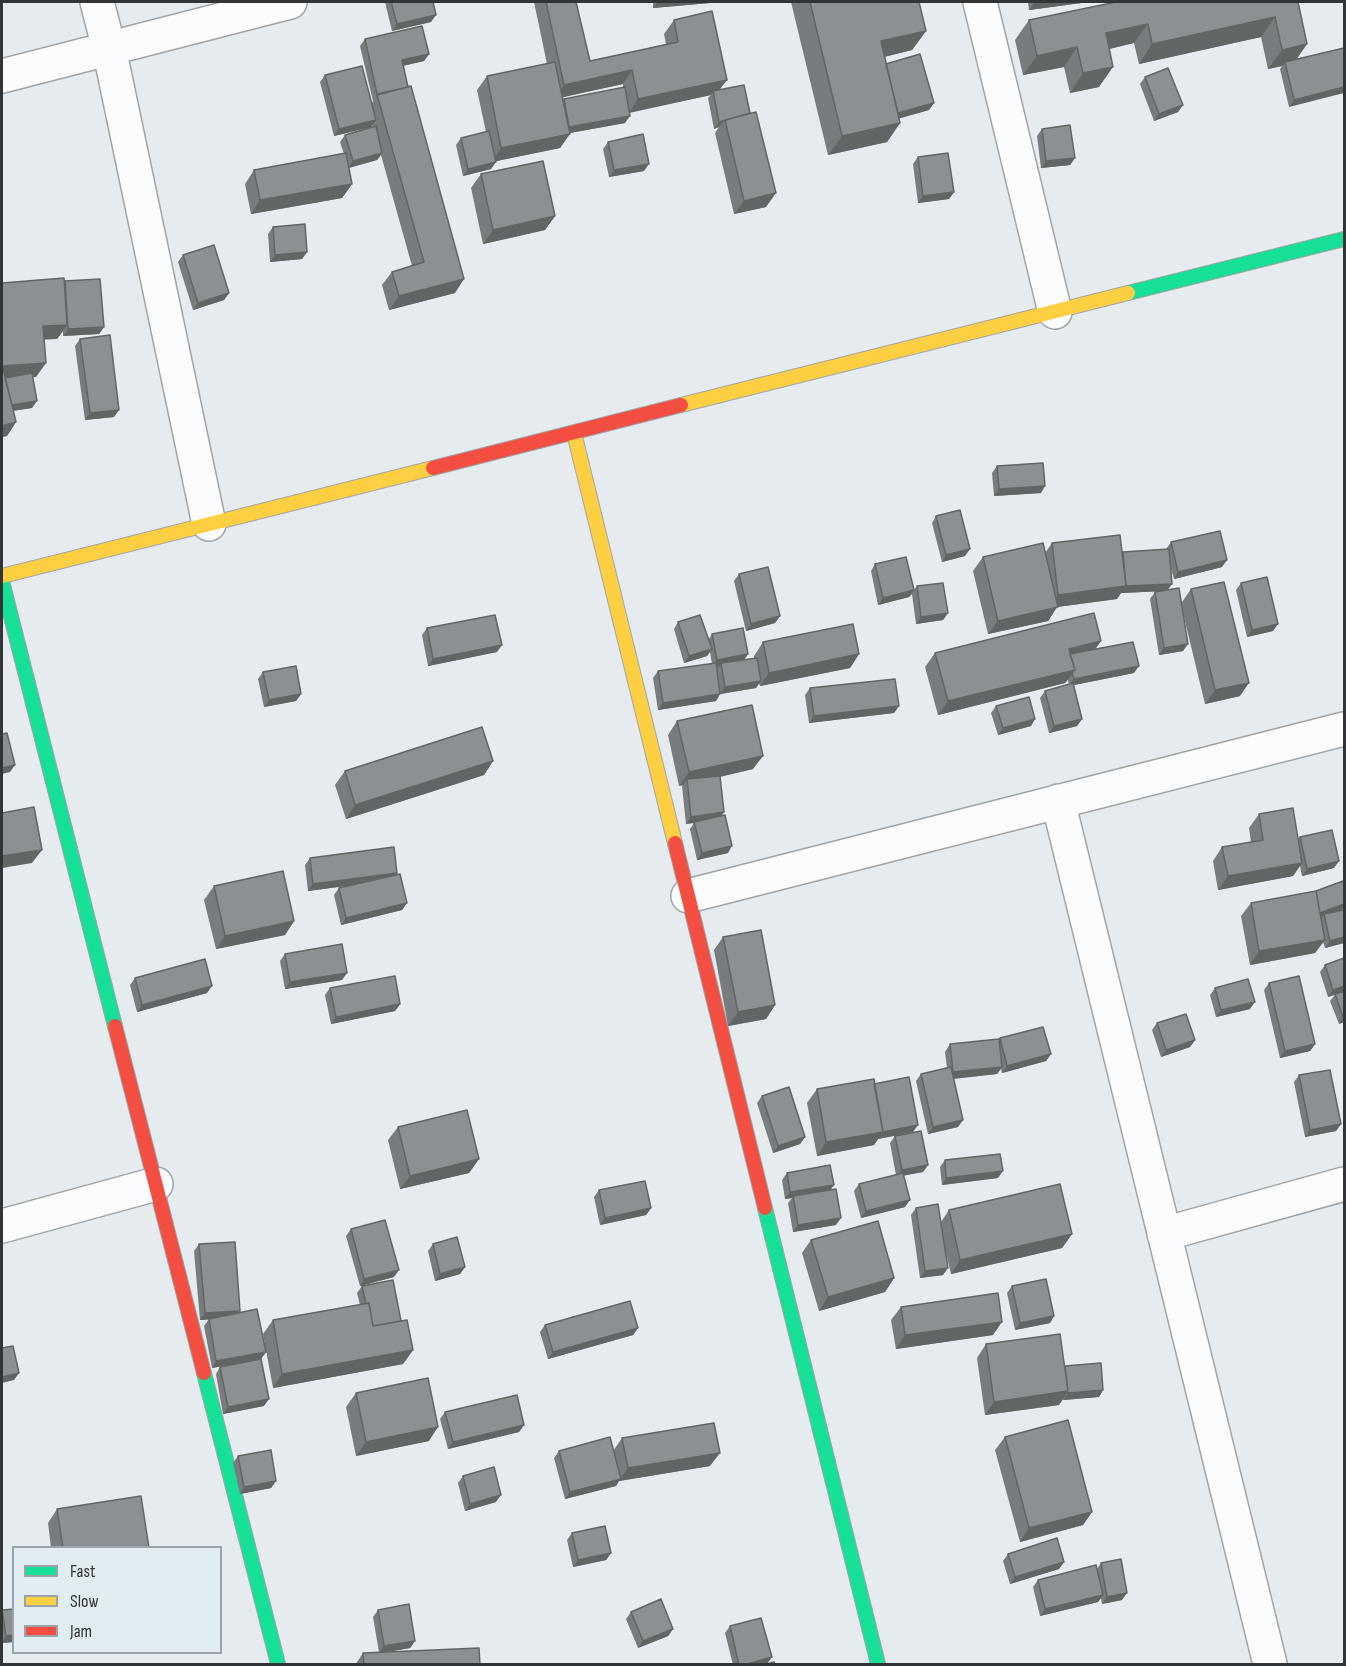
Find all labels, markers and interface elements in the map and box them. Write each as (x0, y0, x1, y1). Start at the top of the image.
legend (12, 1546, 222, 1654)
text: Fast (70, 1561, 95, 1582)
text: Slow (70, 1591, 99, 1612)
text: Jam (70, 1621, 92, 1642)

